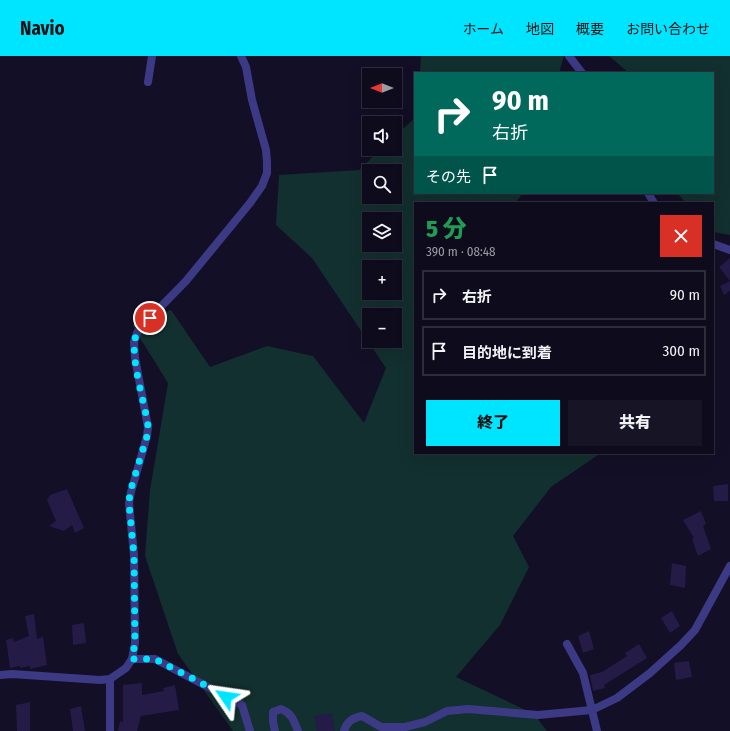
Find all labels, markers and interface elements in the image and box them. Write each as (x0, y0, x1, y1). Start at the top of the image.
text: Navio (20, 17, 65, 40)
text: ホーム (462, 21, 504, 38)
text: 地図 (526, 21, 554, 38)
text: 概要 (576, 21, 604, 38)
text: お問い合わせ (626, 21, 710, 38)
north arrow (362, 68, 402, 108)
map controls (362, 68, 402, 348)
text: 90 m (492, 84, 549, 117)
icon: right (426, 88, 478, 140)
button: sound (362, 116, 402, 156)
text: 右折 (492, 122, 528, 144)
button: search (362, 164, 402, 204)
icon: arrive (479, 164, 501, 186)
text: その先 (426, 168, 471, 186)
button: layers (362, 212, 402, 252)
text: 5 分 (426, 215, 467, 243)
button: close (660, 215, 702, 257)
text: 390 m · 08:48 (426, 244, 496, 259)
button: + (362, 260, 402, 300)
icon: right (428, 284, 450, 306)
text: 90 m (670, 286, 700, 304)
text: 右折 (462, 288, 492, 306)
pin (133, 301, 167, 335)
icon: arrive (139, 307, 161, 329)
button: − (362, 308, 402, 348)
icon: arrive (428, 340, 450, 362)
text: 300 m (663, 342, 700, 360)
text: 目的地に到着 (462, 344, 552, 362)
button: 終了 (426, 400, 560, 446)
button: 共有 (568, 400, 702, 446)
position arrow (205, 676, 247, 718)

